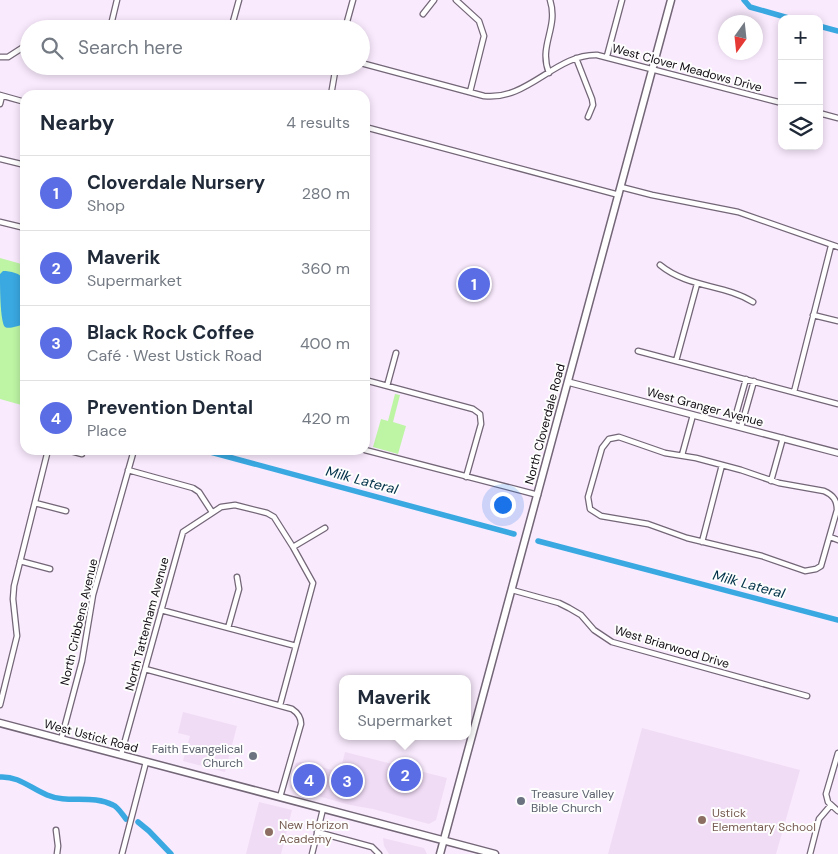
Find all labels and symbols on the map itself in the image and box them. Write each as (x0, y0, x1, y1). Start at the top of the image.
north arrow (718, 15, 763, 60)
street label: West Clover Meadows Drive (610, 40, 764, 96)
pin: 1 (458, 265, 490, 303)
street label: North Cloverdale Road (521, 362, 569, 486)
street label: West Granger Avenue (645, 384, 765, 430)
water label: Milk Lateral (324, 462, 401, 498)
your location (490, 492, 516, 518)
street label: North Tattenham Avenue (121, 555, 173, 693)
street label: North Cribbens Avenue (57, 557, 101, 687)
water label: Milk Lateral (711, 566, 788, 602)
street label: West Briarwood Drive (613, 622, 732, 672)
street label: West Ustick Road (42, 716, 140, 756)
place label: Faith Evangelical Church (152, 741, 243, 771)
marker: Faith Evangelical Church (247, 750, 259, 762)
pin: 2 (389, 756, 421, 794)
pin: 4 (293, 761, 325, 799)
pin: 3 (331, 762, 363, 800)
place label: Treasure Valley Bible Church (531, 786, 615, 816)
marker: Treasure Valley Bible Church (515, 795, 527, 807)
place label: Ustick Elementary School (712, 805, 816, 835)
marker: Ustick Elementary School (696, 814, 708, 826)
place label: New Horizon Academy (279, 817, 348, 847)
marker: New Horizon Academy (263, 826, 275, 838)

